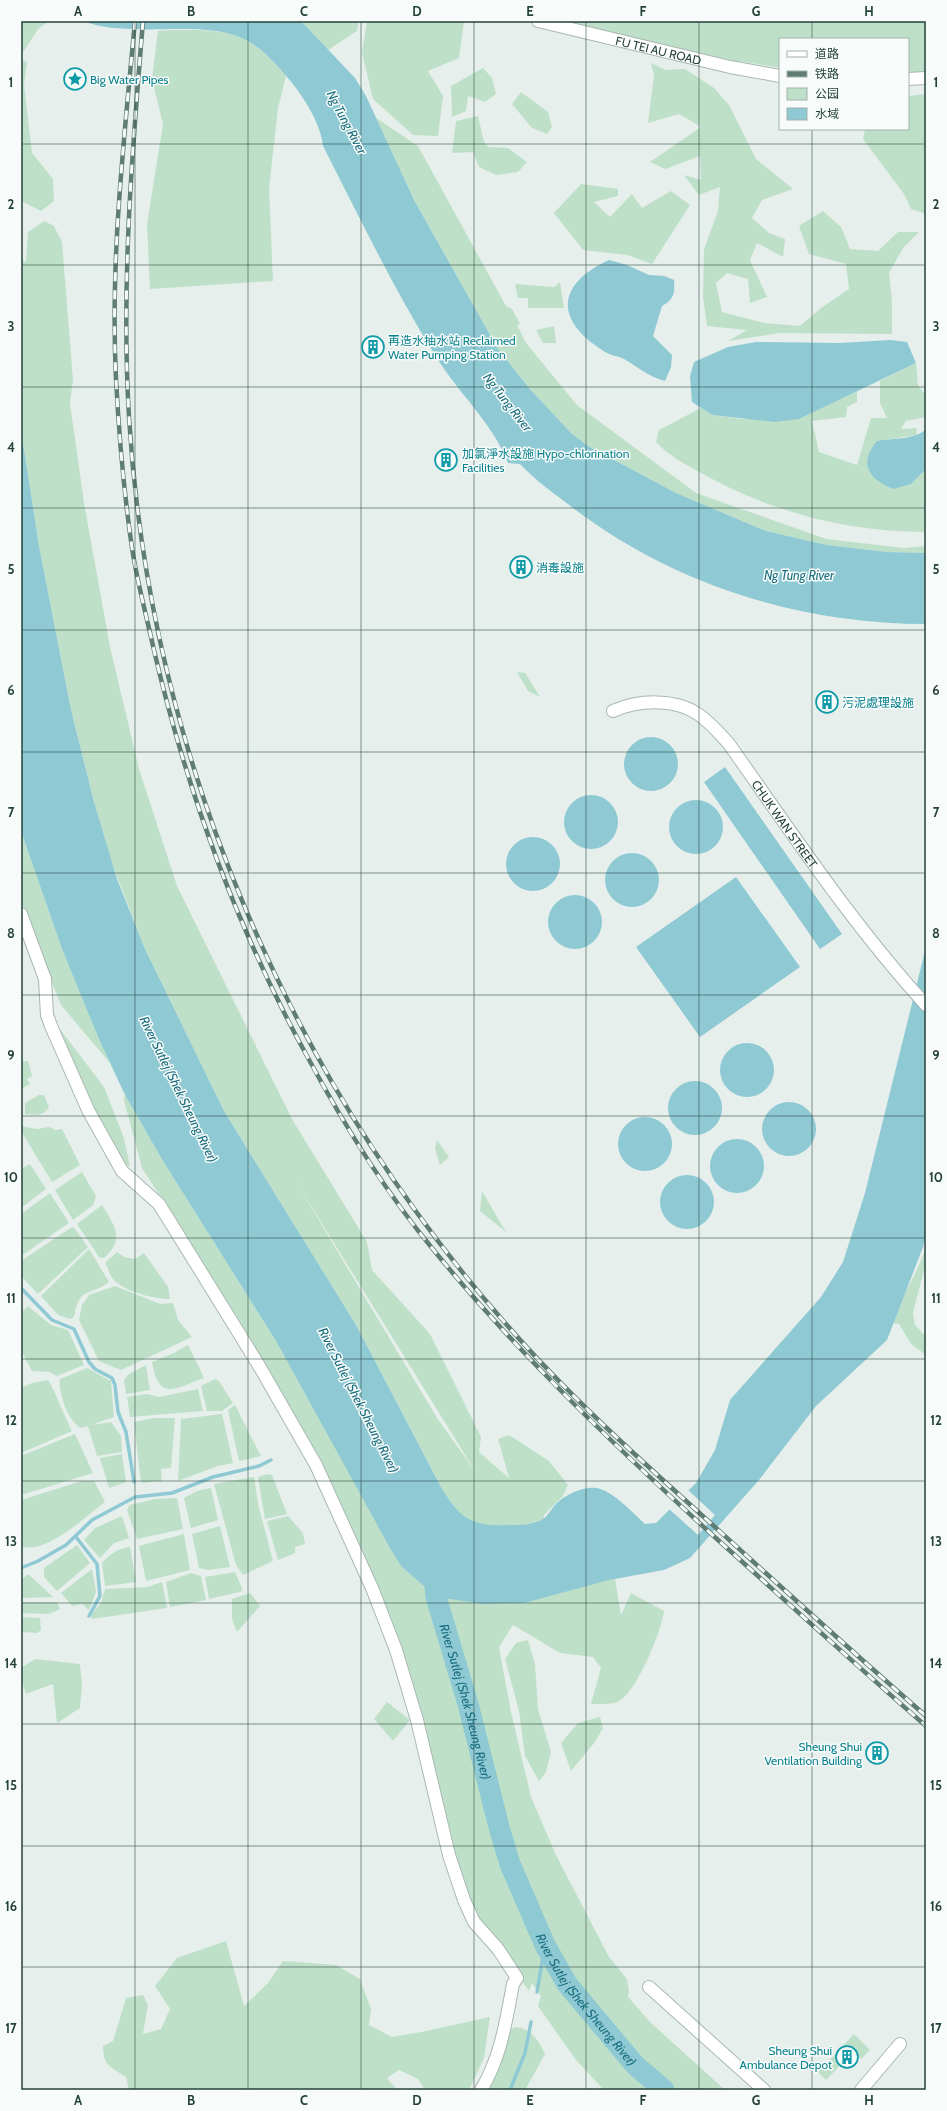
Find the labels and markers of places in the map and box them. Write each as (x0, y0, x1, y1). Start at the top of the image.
place icon: Big Water Pipes (62, 66, 88, 92)
place label: Big Water Pipes (90, 72, 169, 87)
place label: 再造水抽水站 Reclaimed Water Pumping Station (388, 333, 516, 362)
building icon: 再造水抽水站 Reclaimed Water Pumping Station (360, 334, 386, 360)
place label: 加氯淨水設施 Hypo-chlorination Facilities (462, 446, 630, 475)
building icon: 加氯淨水設施 Hypo-chlorination Facilities (433, 447, 459, 473)
building icon: 消毒設施 (508, 554, 534, 580)
place label: 消毒設施 (536, 560, 584, 575)
building icon: 污泥處理設施 (814, 689, 840, 715)
place label: 污泥處理設施 (842, 695, 914, 710)
place label: Sheung Shui Ventilation Building (764, 1739, 863, 1768)
building icon: Sheung Shui Ventilation Building (864, 1740, 890, 1766)
place label: Sheung Shui Ambulance Depot (740, 2043, 832, 2072)
building icon: Sheung Shui Ambulance Depot (834, 2044, 860, 2070)

